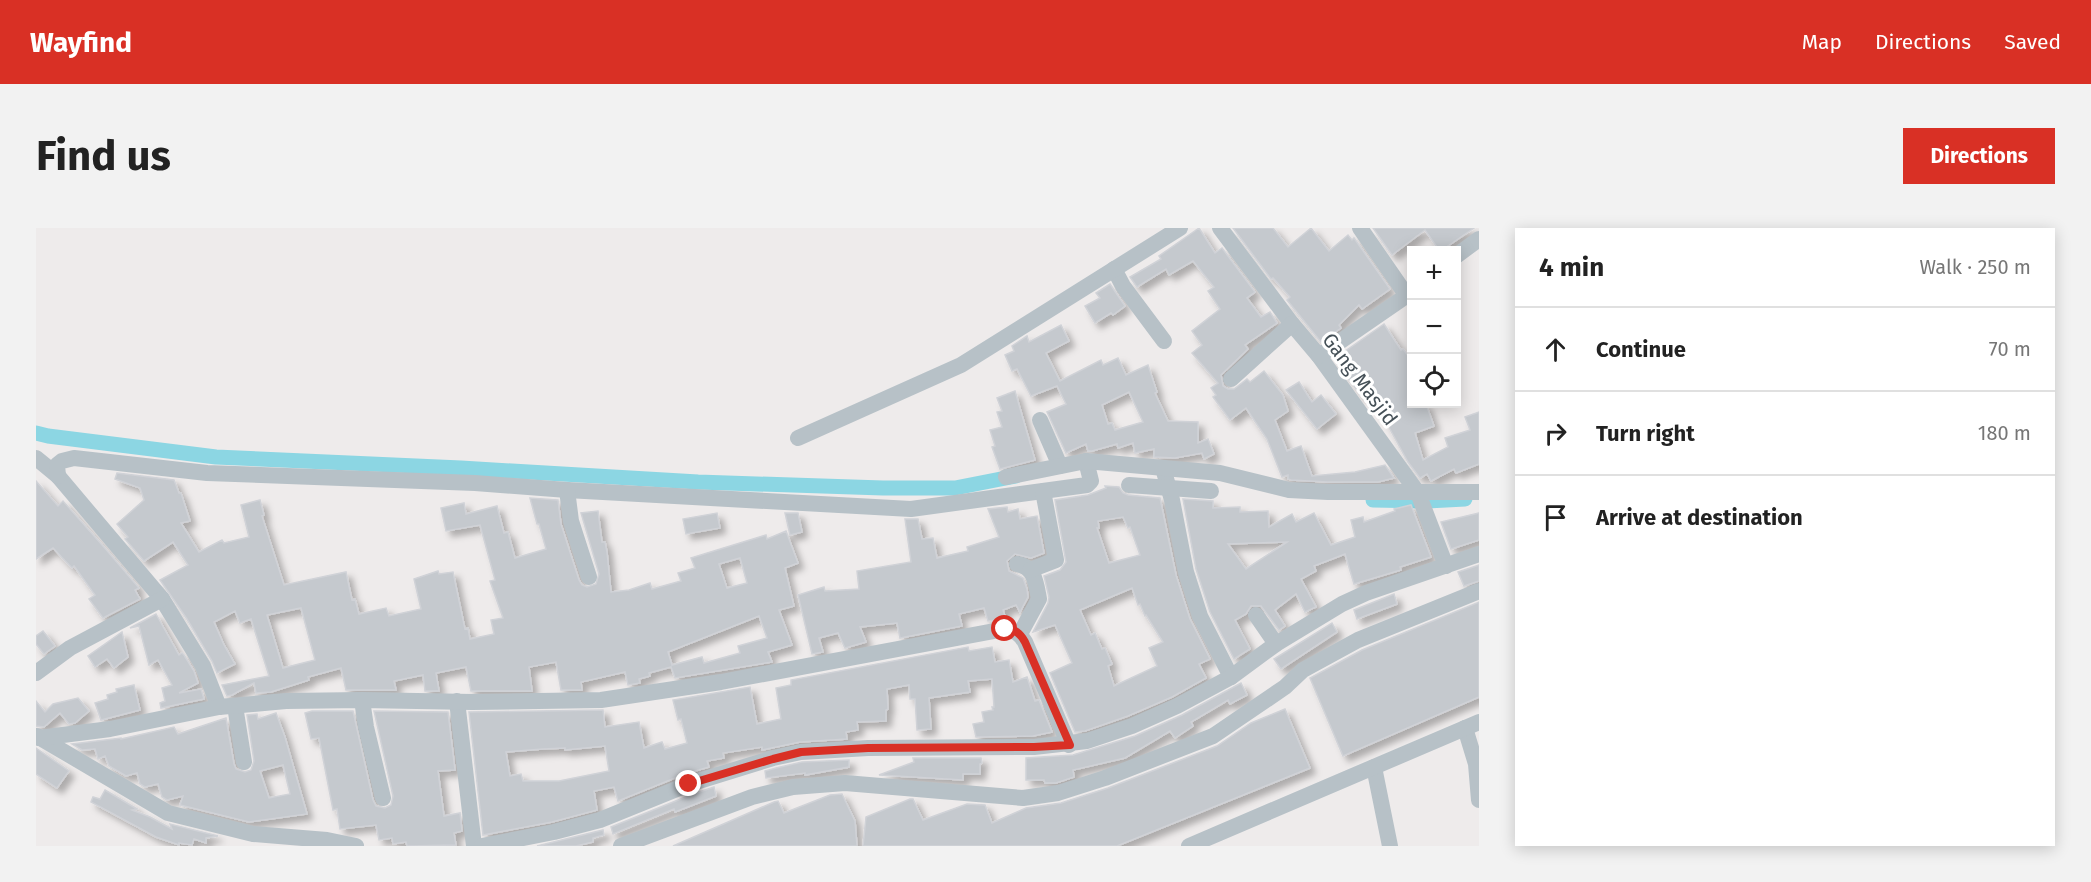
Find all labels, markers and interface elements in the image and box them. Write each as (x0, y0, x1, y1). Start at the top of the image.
text: Wayfind (30, 26, 132, 59)
text: Map (1802, 29, 1842, 55)
text: Directions (1875, 29, 1971, 55)
text: Saved (2004, 29, 2061, 55)
button: Directions (1903, 128, 2055, 184)
text: Find us (36, 131, 171, 181)
map controls (1407, 246, 1461, 408)
button: + (1407, 246, 1461, 300)
text: 4 min (1539, 252, 1604, 283)
text: Walk · 250 m (1919, 255, 2031, 279)
button: − (1407, 300, 1461, 354)
street label: Gang Masjid (1317, 328, 1403, 430)
icon: ahead (1539, 333, 1572, 366)
text: Continue (1596, 336, 1686, 363)
text: 70 m (1989, 337, 2031, 361)
button: locate (1407, 354, 1461, 408)
icon: right (1539, 417, 1572, 450)
text: Turn right (1596, 420, 1695, 447)
text: 180 m (1978, 421, 2031, 445)
icon: arrive (1539, 501, 1572, 534)
text: Arrive at destination (1596, 504, 1803, 531)
route start (991, 615, 1017, 641)
route end (675, 770, 701, 796)

